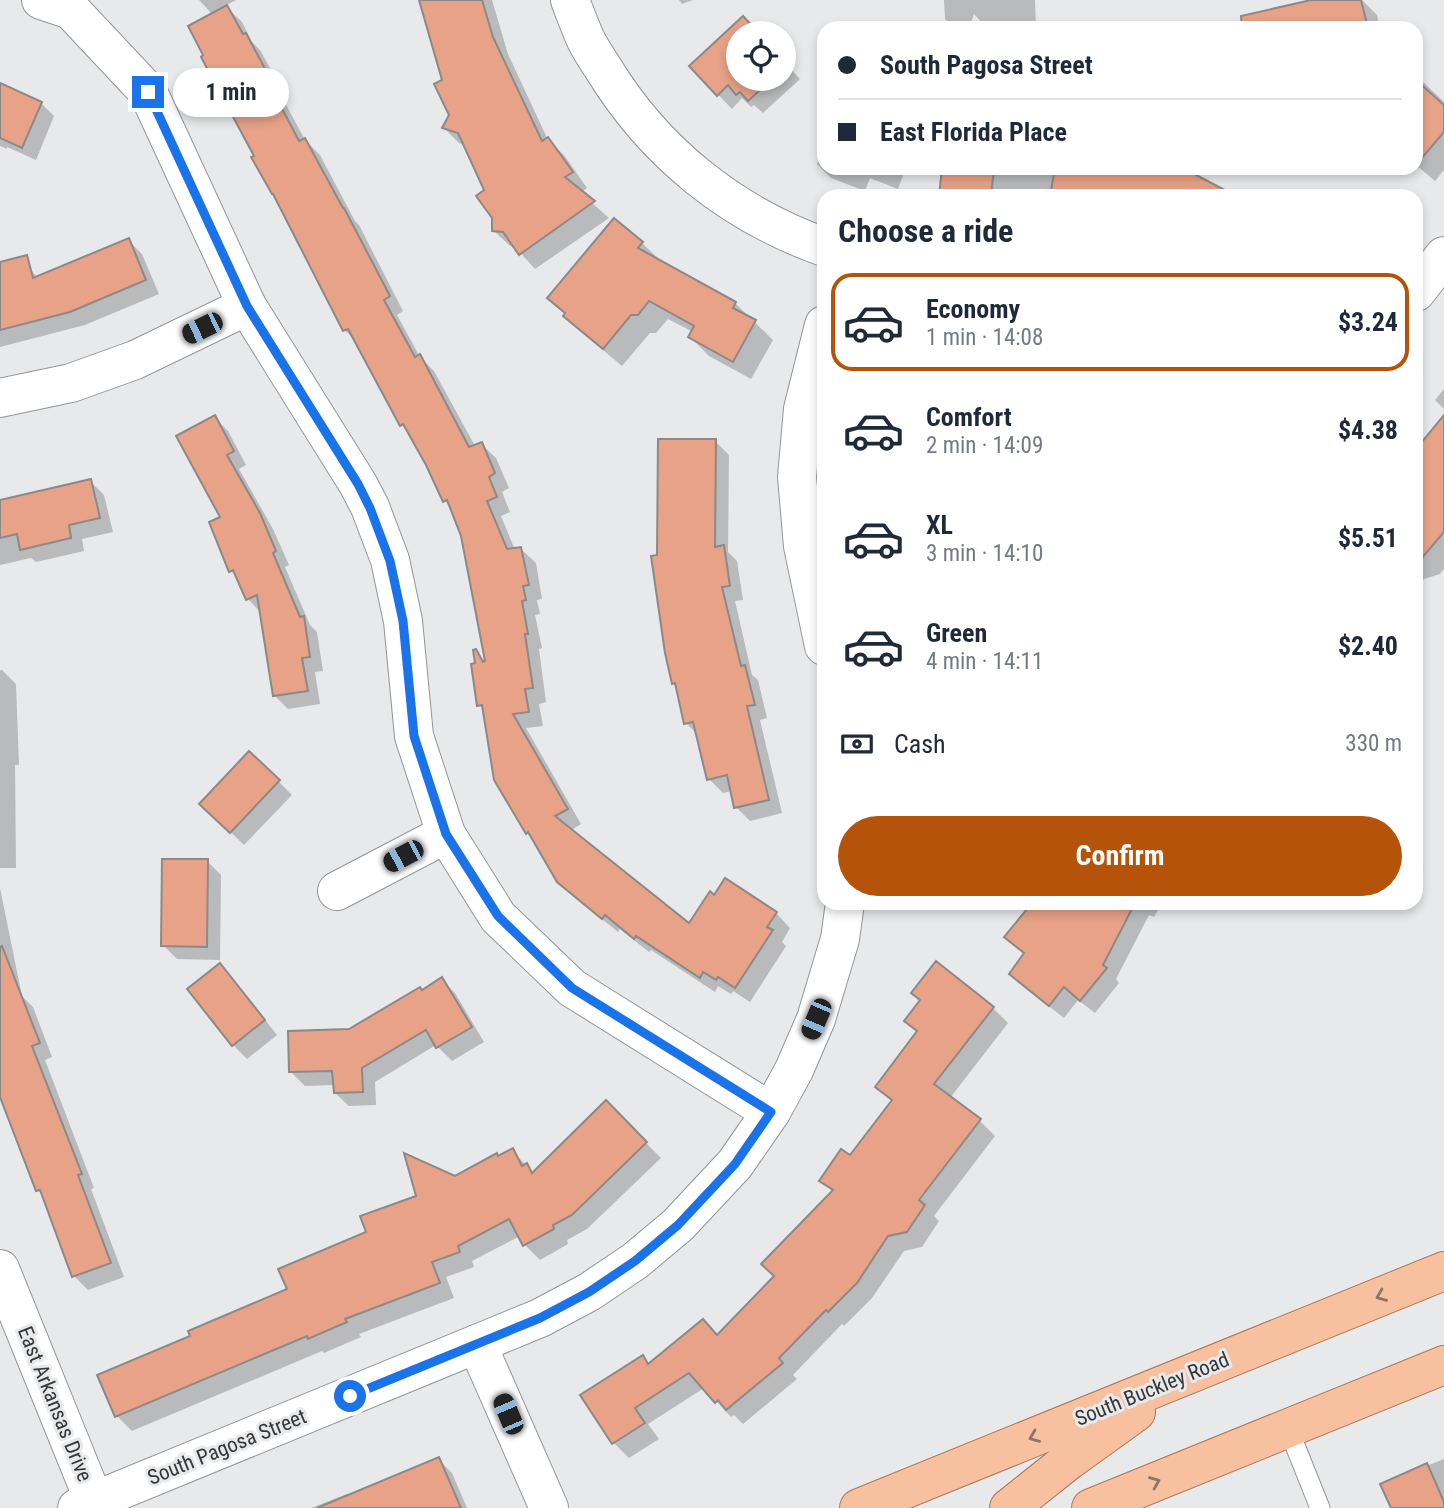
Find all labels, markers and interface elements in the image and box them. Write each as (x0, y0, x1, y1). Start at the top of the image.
map controls (726, 21, 796, 91)
button: locate (726, 21, 796, 91)
text: South Pagosa Street (880, 50, 1093, 80)
callout: 1 min (172, 68, 288, 116)
route end (132, 76, 164, 108)
text: 1 min (205, 79, 257, 106)
text: East Florida Place (880, 117, 1067, 147)
text: Choose a ride (838, 212, 1013, 250)
icon: car (842, 291, 905, 354)
text: Economy (926, 294, 1020, 324)
text: $3.24 (1338, 307, 1398, 337)
car (179, 309, 226, 347)
text: 1 min · 14:08 (926, 324, 1043, 351)
icon: car (842, 399, 905, 462)
text: Comfort (926, 402, 1012, 432)
text: $4.38 (1338, 415, 1398, 445)
text: 2 min · 14:09 (926, 432, 1043, 459)
icon: car (842, 507, 905, 570)
text: XL (926, 510, 953, 540)
text: $5.51 (1338, 523, 1398, 553)
text: 3 min · 14:10 (926, 540, 1043, 567)
icon: car (842, 615, 905, 678)
text: Green (926, 618, 987, 648)
text: $2.40 (1338, 631, 1398, 661)
text: 4 min · 14:11 (926, 648, 1043, 675)
icon: cash (838, 725, 876, 763)
text: Cash (894, 729, 946, 759)
text: 330 m (1345, 730, 1402, 757)
button: Confirm (838, 816, 1402, 896)
car (380, 837, 427, 875)
car (799, 996, 834, 1042)
one-way arrow (1375, 1288, 1387, 1302)
street label: East Arkansas Drive (13, 1323, 97, 1485)
street label: South Buckley Road (1072, 1347, 1232, 1431)
route start (334, 1380, 366, 1412)
car (491, 1391, 526, 1437)
street label: South Pagosa Street (144, 1404, 310, 1490)
one-way arrow (1028, 1429, 1040, 1443)
one-way arrow (1148, 1477, 1160, 1491)

